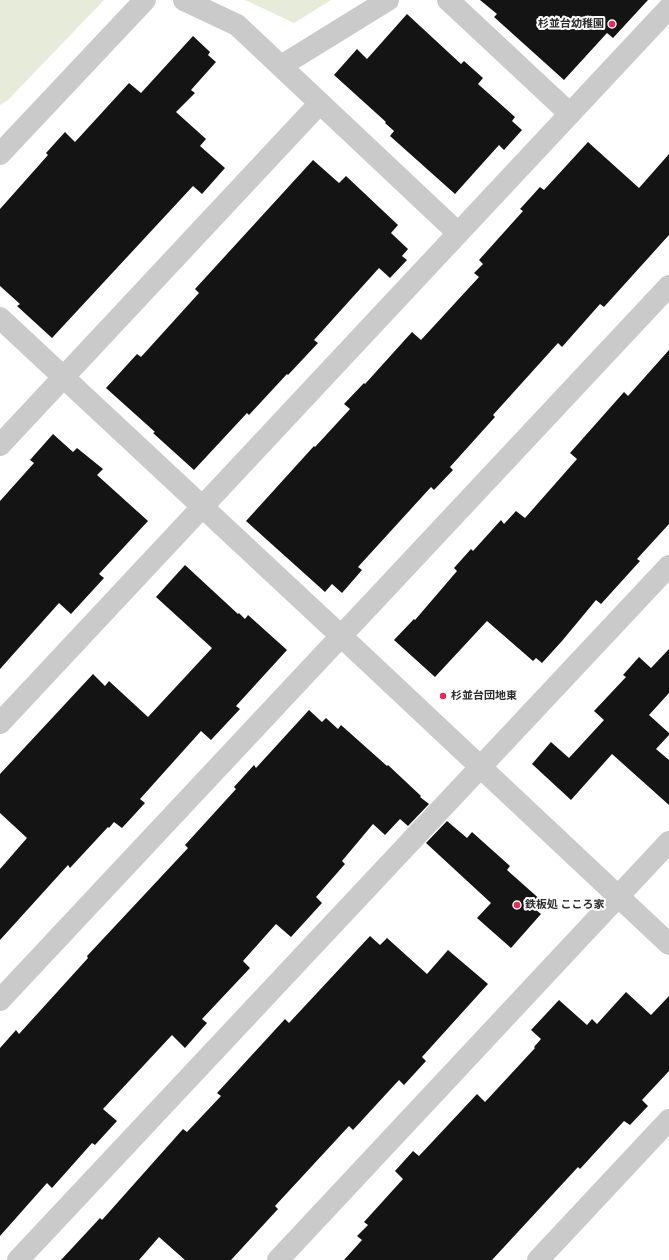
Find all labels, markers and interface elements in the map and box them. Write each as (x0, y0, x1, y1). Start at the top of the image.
place label: 杉並台幼稚園 (538, 17, 604, 31)
marker: 杉並台幼稚園 (607, 19, 617, 29)
place label: 杉並台団地東 (451, 689, 517, 703)
marker: 杉並台団地東 (438, 691, 448, 701)
place label: 鉄板処 こころ家 (525, 898, 605, 912)
marker: 鉄板処 こころ家 (512, 900, 522, 910)

